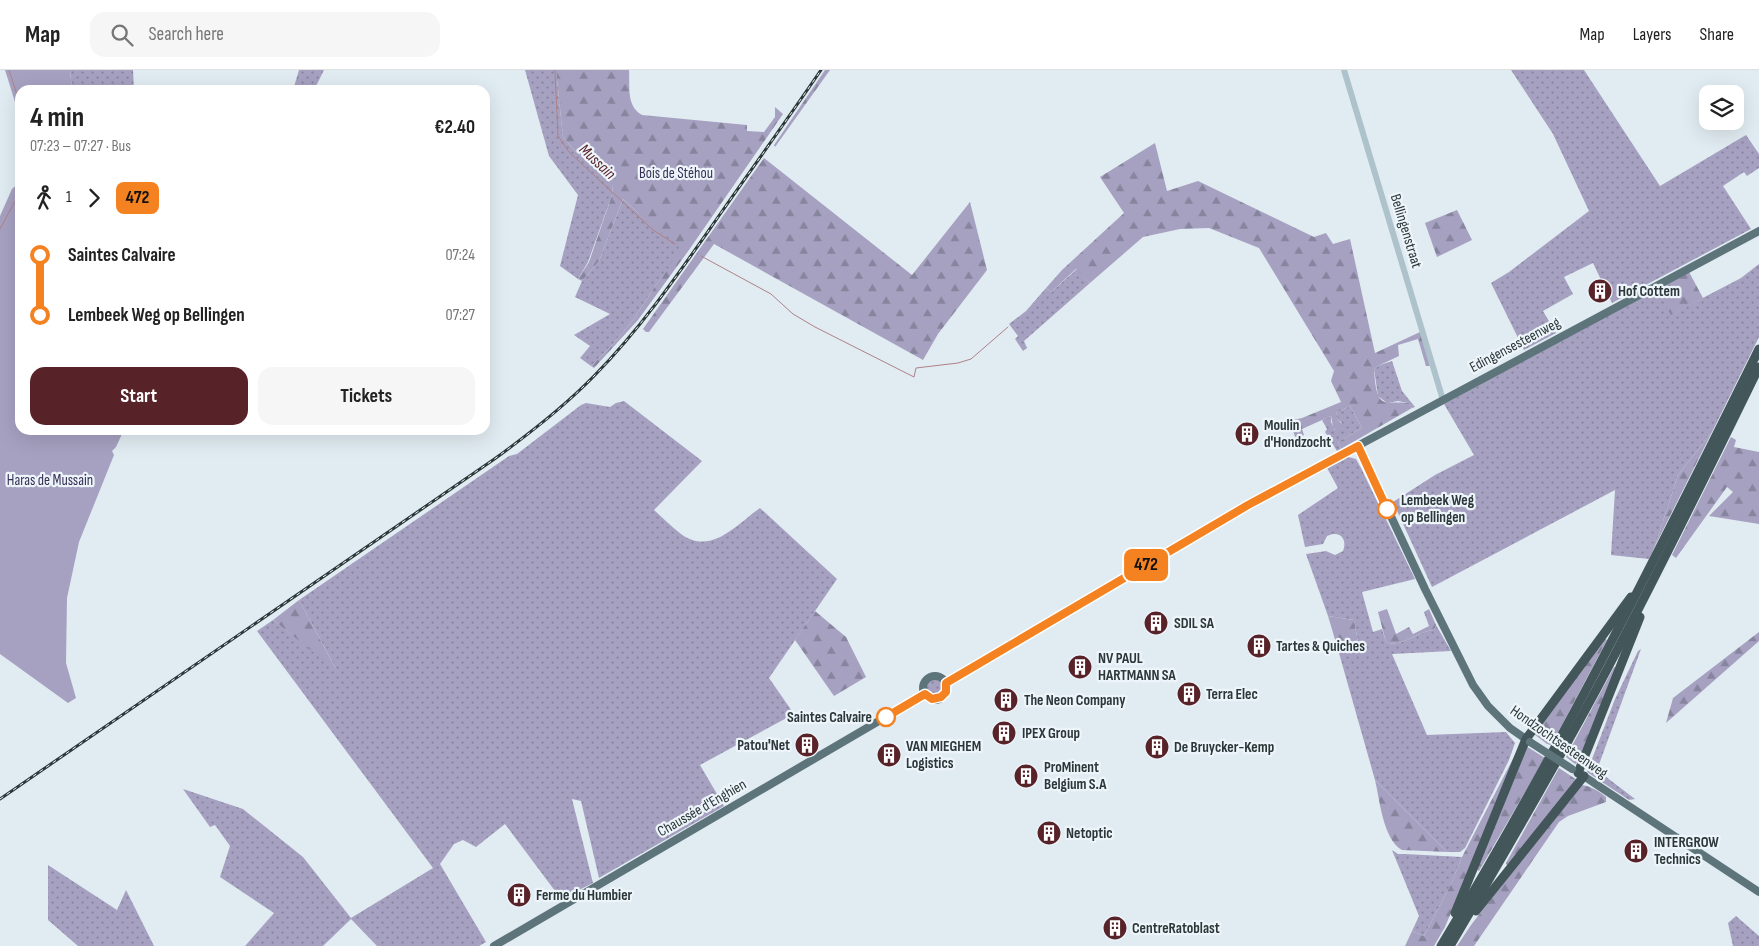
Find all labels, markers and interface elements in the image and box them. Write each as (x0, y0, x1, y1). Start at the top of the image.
search box (90, 12, 440, 57)
text: Map (25, 20, 60, 49)
icon: search (108, 21, 136, 49)
text: Search here (148, 23, 224, 46)
text: Map (1580, 24, 1605, 45)
text: Layers (1633, 24, 1672, 45)
text: Share (1700, 24, 1734, 45)
map controls (1699, 85, 1744, 130)
button: layers (1699, 85, 1744, 130)
text: 4 min (30, 101, 84, 134)
text: €2.40 (434, 116, 475, 139)
text: 07:23 – 07:27 · Bus (30, 137, 131, 156)
water label: Mussain (575, 140, 619, 184)
park label: Bois de Stéhou (639, 164, 713, 183)
icon: walk (30, 184, 58, 212)
icon: forward (80, 184, 108, 212)
text: 472 (126, 187, 149, 208)
text: 1 (66, 188, 72, 207)
street label: Bellingenstraat (1386, 192, 1426, 271)
text: Saintes Calvaire (68, 244, 176, 267)
text: 07:24 (445, 246, 475, 265)
building icon: Hof Cottem (1587, 278, 1613, 304)
place label: Hof Cottem (1618, 282, 1680, 301)
text: Lembeek Weg op Bellingen (68, 304, 245, 327)
text: 07:27 (446, 306, 475, 325)
street label: Edingensesteenweg (1466, 313, 1564, 377)
button: Start (30, 367, 248, 425)
button: Tickets (258, 367, 475, 425)
place label: Moulin d'Hondzocht (1264, 416, 1331, 452)
building icon: Moulin d'Hondzocht (1234, 421, 1260, 447)
park label: Haras de Mussain (7, 471, 93, 490)
place label: Lembeek Weg op Bellingen (1401, 491, 1475, 527)
marker: Lembeek Weg op Bellingen (1377, 499, 1397, 519)
line badge: 472 (1117, 549, 1175, 581)
text: 472 (1134, 554, 1158, 575)
building icon: SDIL SA (1143, 610, 1169, 636)
place label: SDIL SA (1174, 614, 1215, 633)
building icon: Tartes & Quiches (1246, 633, 1272, 659)
place label: Tartes & Quiches (1276, 637, 1365, 656)
place label: NV PAUL HARTMANN SA (1098, 649, 1177, 685)
building icon: NV PAUL HARTMANN SA (1067, 654, 1093, 680)
building icon: Terra Elec (1176, 681, 1202, 707)
place label: Terra Elec (1206, 685, 1258, 704)
building icon: The Neon Company (993, 687, 1019, 713)
place label: The Neon Company (1024, 691, 1126, 710)
street label: Hondzochtsesteenweg (1506, 701, 1612, 783)
marker: Saintes Calvaire (876, 707, 896, 727)
place label: Saintes Calvaire (787, 708, 872, 727)
building icon: IPEX Group (991, 720, 1017, 746)
place label: IPEX Group (1022, 724, 1080, 743)
building icon: Patou'Net (794, 732, 820, 758)
building icon: De Bruycker-Kemp (1144, 734, 1170, 760)
place label: Patou'Net (737, 736, 790, 755)
place label: VAN MIEGHEM Logistics (906, 737, 981, 773)
place label: De Bruycker-Kemp (1174, 738, 1274, 757)
building icon: VAN MIEGHEM Logistics (876, 742, 902, 768)
place label: ProMinent Belgium S.A (1044, 758, 1107, 794)
building icon: ProMinent Belgium S.A (1013, 763, 1039, 789)
street label: Chaussée d'Enghien (654, 775, 750, 841)
building icon: Netoptic (1036, 820, 1062, 846)
place label: Netoptic (1066, 824, 1113, 843)
place label: INTERGROW Technics (1654, 833, 1719, 869)
building icon: INTERGROW Technics (1623, 838, 1649, 864)
building icon: Ferme du Humbier (506, 882, 532, 908)
place label: Ferme du Humbier (536, 886, 633, 905)
building icon: CentreRatoblast (1102, 915, 1128, 941)
place label: CentreRatoblast (1132, 919, 1220, 938)

